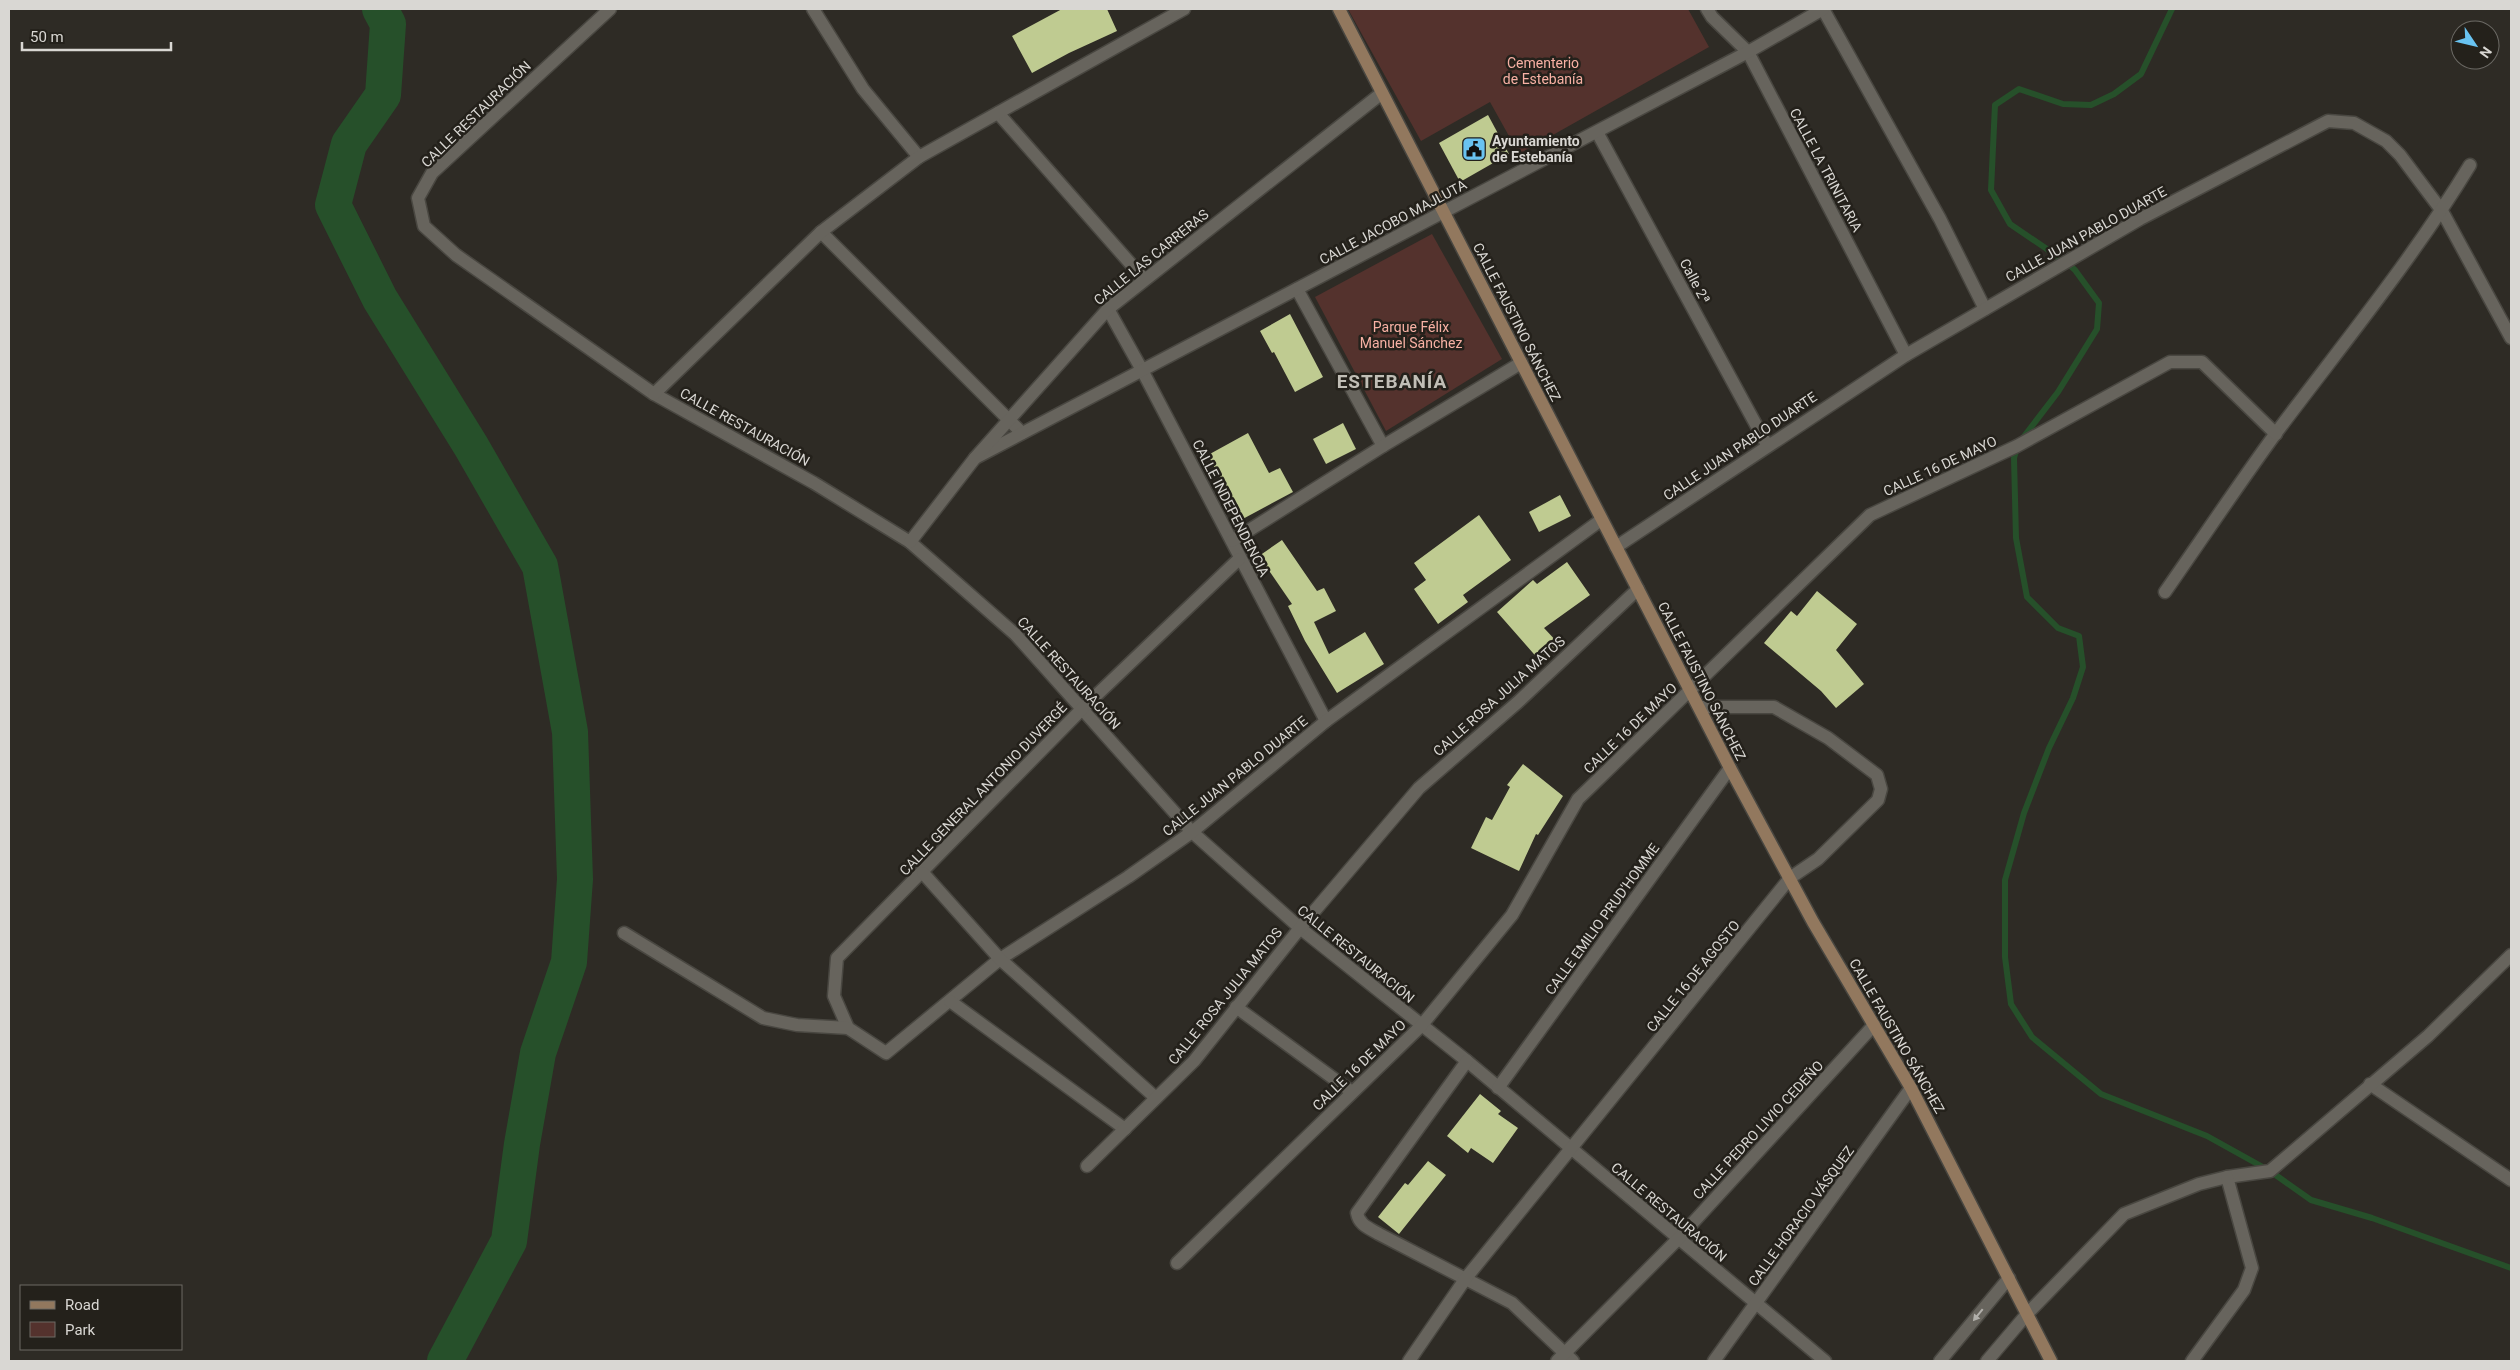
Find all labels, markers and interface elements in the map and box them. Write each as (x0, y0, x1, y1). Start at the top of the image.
scale bar (22, 20, 171, 52)
north arrow (2450, 20, 2500, 70)
text: 50 m (30, 28, 64, 46)
text: N (2476, 44, 2495, 61)
park label: Cementerio de Estebanía (1503, 55, 1583, 87)
street label: CALLE RESTAURACIÓN (417, 57, 534, 170)
street label: CALLE LA TRINITARIA (1787, 105, 1865, 235)
place label: Ayuntamiento de Estebanía (1492, 133, 1580, 165)
public building icon: Ayuntamiento de Estebanía (1461, 136, 1487, 162)
street label: CALLE JACOBO MAJLUTA (1317, 176, 1469, 268)
street label: CALLE JUAN PABLO DUARTE (2003, 183, 2169, 285)
street label: CALLE LAS CARRERAS (1090, 206, 1212, 308)
street label: CALLE FAUSTINO SÁNCHEZ (1470, 240, 1565, 404)
street label: Calle 2ª (1677, 256, 1713, 306)
park label: Parque Félix Manuel Sánchez (1360, 319, 1462, 351)
district label: ESTEBANÍA (1337, 370, 1447, 393)
street label: CALLE RESTAURACIÓN (677, 384, 813, 469)
street label: CALLE JUAN PABLO DUARTE (1660, 389, 1820, 503)
street label: CALLE 16 DE MAYO (1881, 433, 1999, 499)
street label: CALLE INDEPENDENCIA (1189, 437, 1273, 579)
street label: CALLE FAUSTINO SÁNCHEZ (1655, 599, 1750, 763)
street label: CALLE RESTAURACIÓN (1014, 613, 1124, 733)
street label: CALLE ROSA JULIA MATOS (1430, 633, 1568, 759)
street label: CALLE 16 DE MAYO (1580, 679, 1680, 777)
street label: CALLE GENERAL ANTONIO DUVERGÉ (895, 699, 1070, 879)
street label: CALLE JUAN PABLO DUARTE (1159, 713, 1311, 839)
street label: CALLE EMILIO PRUD'HOMME (1542, 840, 1662, 998)
street label: CALLE RESTAURACIÓN (1294, 901, 1418, 1006)
street label: CALLE 16 DE AGOSTO (1643, 917, 1743, 1035)
street label: CALLE ROSA JULIA MATOS (1165, 924, 1285, 1068)
street label: CALLE FAUSTINO SÁNCHEZ (1846, 955, 1949, 1116)
street label: CALLE 16 DE MAYO (1309, 1016, 1409, 1114)
street label: CALLE PEDRO LIVIO CEDEÑO (1689, 1057, 1826, 1203)
street label: CALLE HORACIO VÁSQUEZ (1744, 1142, 1857, 1289)
street label: CALLE RESTAURACIÓN (1608, 1158, 1731, 1265)
legend (20, 1285, 182, 1350)
text: Road (65, 1296, 99, 1314)
one-way arrow (1972, 1309, 1983, 1322)
text: Park (65, 1321, 96, 1339)

